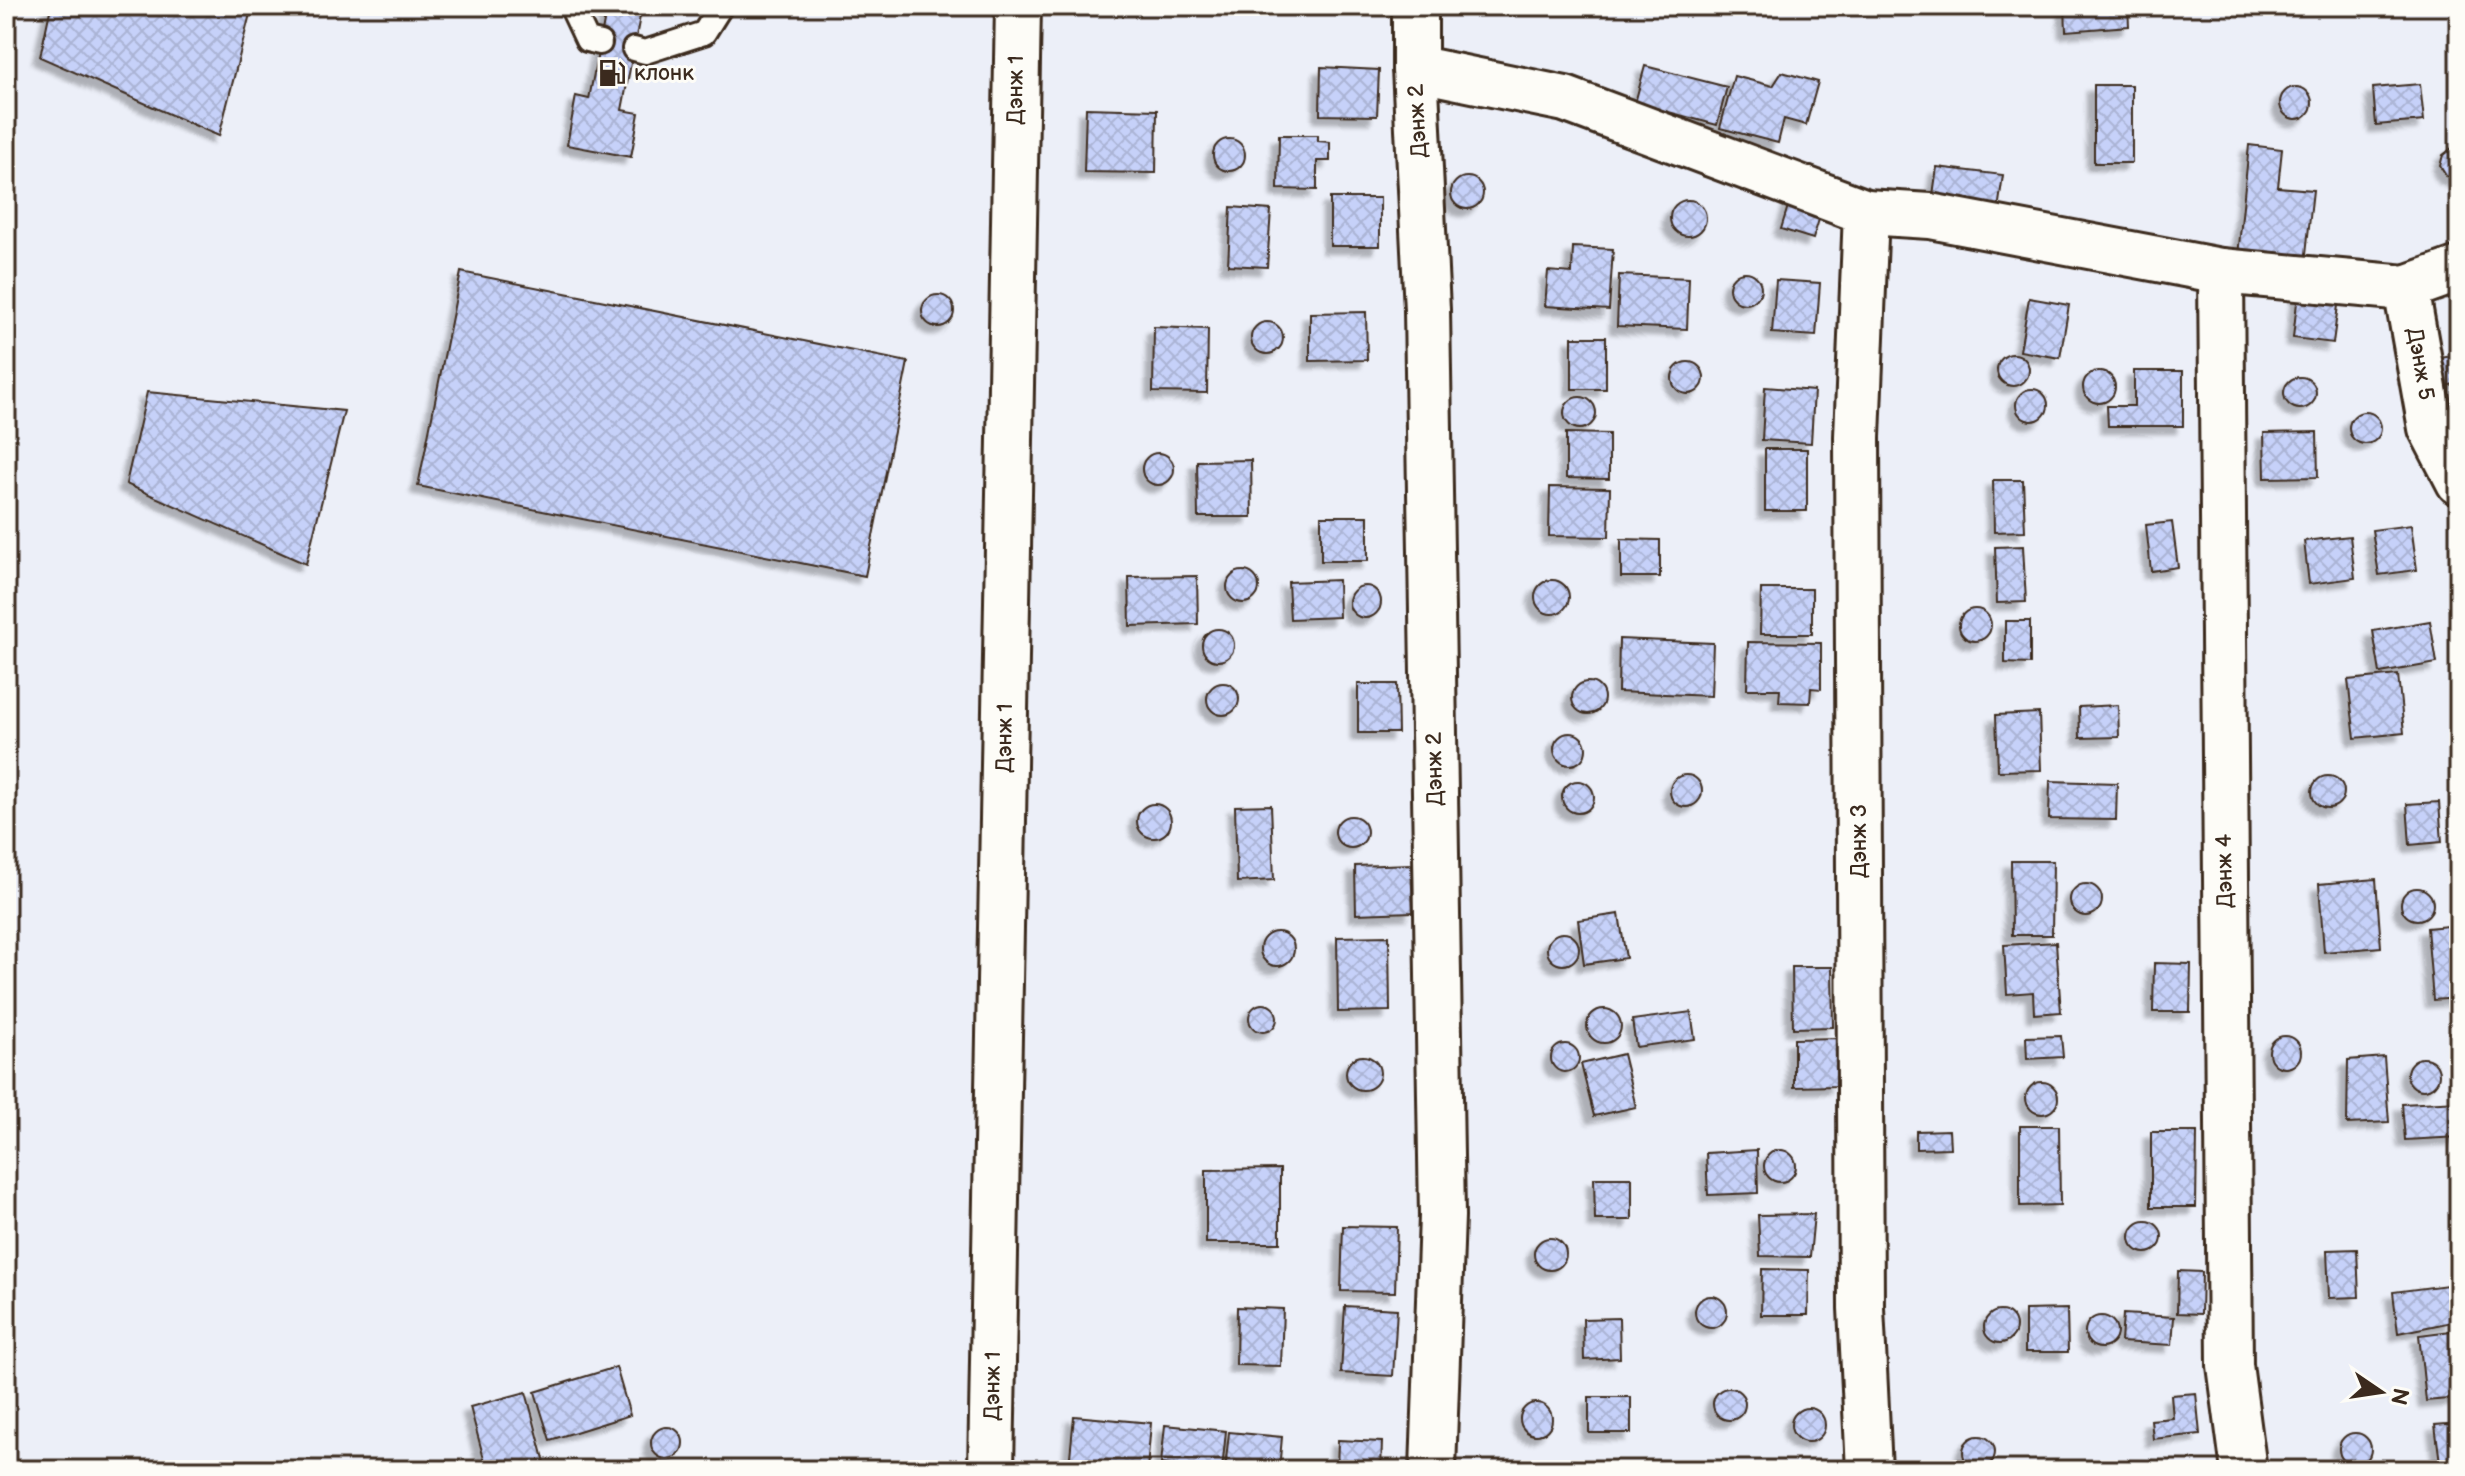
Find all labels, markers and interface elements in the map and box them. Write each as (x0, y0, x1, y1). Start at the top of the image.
street label: Дэнж 1 (1002, 55, 1030, 125)
fuel station icon: клонк (597, 58, 627, 88)
place label: клонк (634, 60, 694, 87)
street label: Дэнж 2 (1403, 84, 1433, 158)
street label: Дэнж 5 (2400, 326, 2440, 402)
street label: Дэнж 1 (991, 703, 1019, 773)
street label: Дэнж 2 (1421, 732, 1449, 806)
street label: Дэнж 3 (1846, 804, 1873, 878)
street label: Дэнж 4 (2211, 833, 2239, 908)
street label: Дэнж 1 (979, 1351, 1007, 1421)
north arrow (2341, 1352, 2421, 1432)
text: N (2384, 1385, 2414, 1407)

